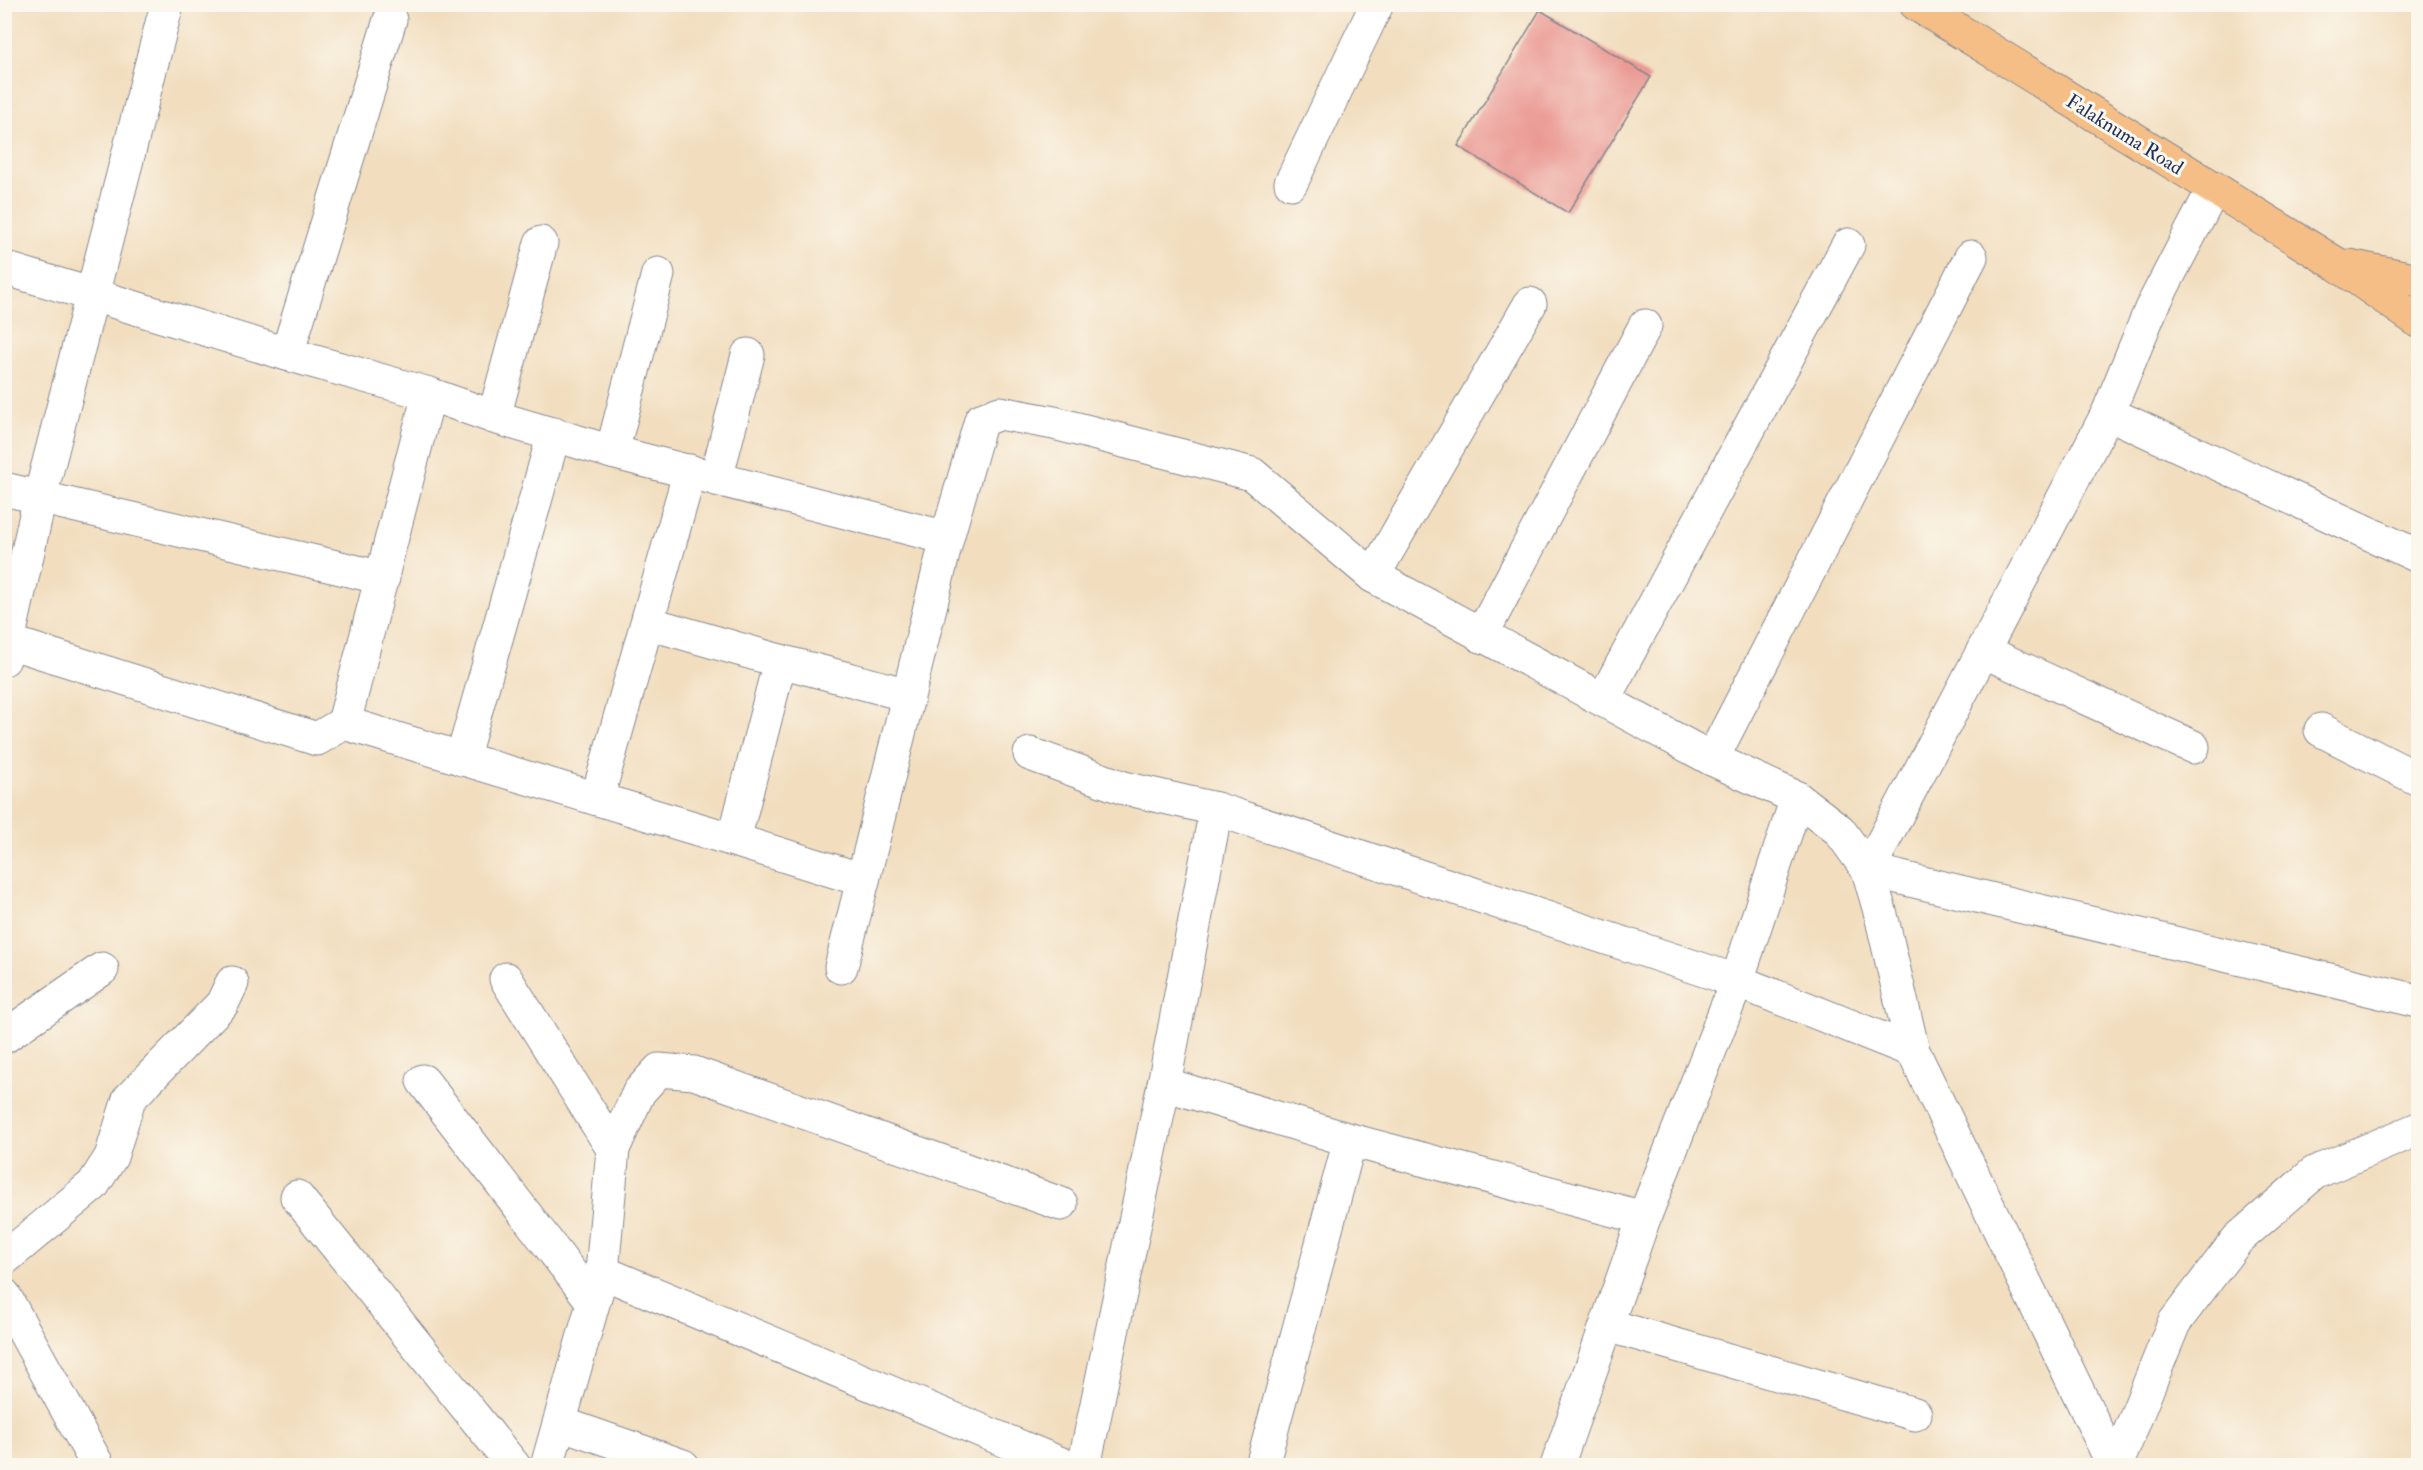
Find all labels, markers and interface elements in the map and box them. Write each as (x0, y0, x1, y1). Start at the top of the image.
street label: Falaknuma Road (2062, 88, 2188, 180)

